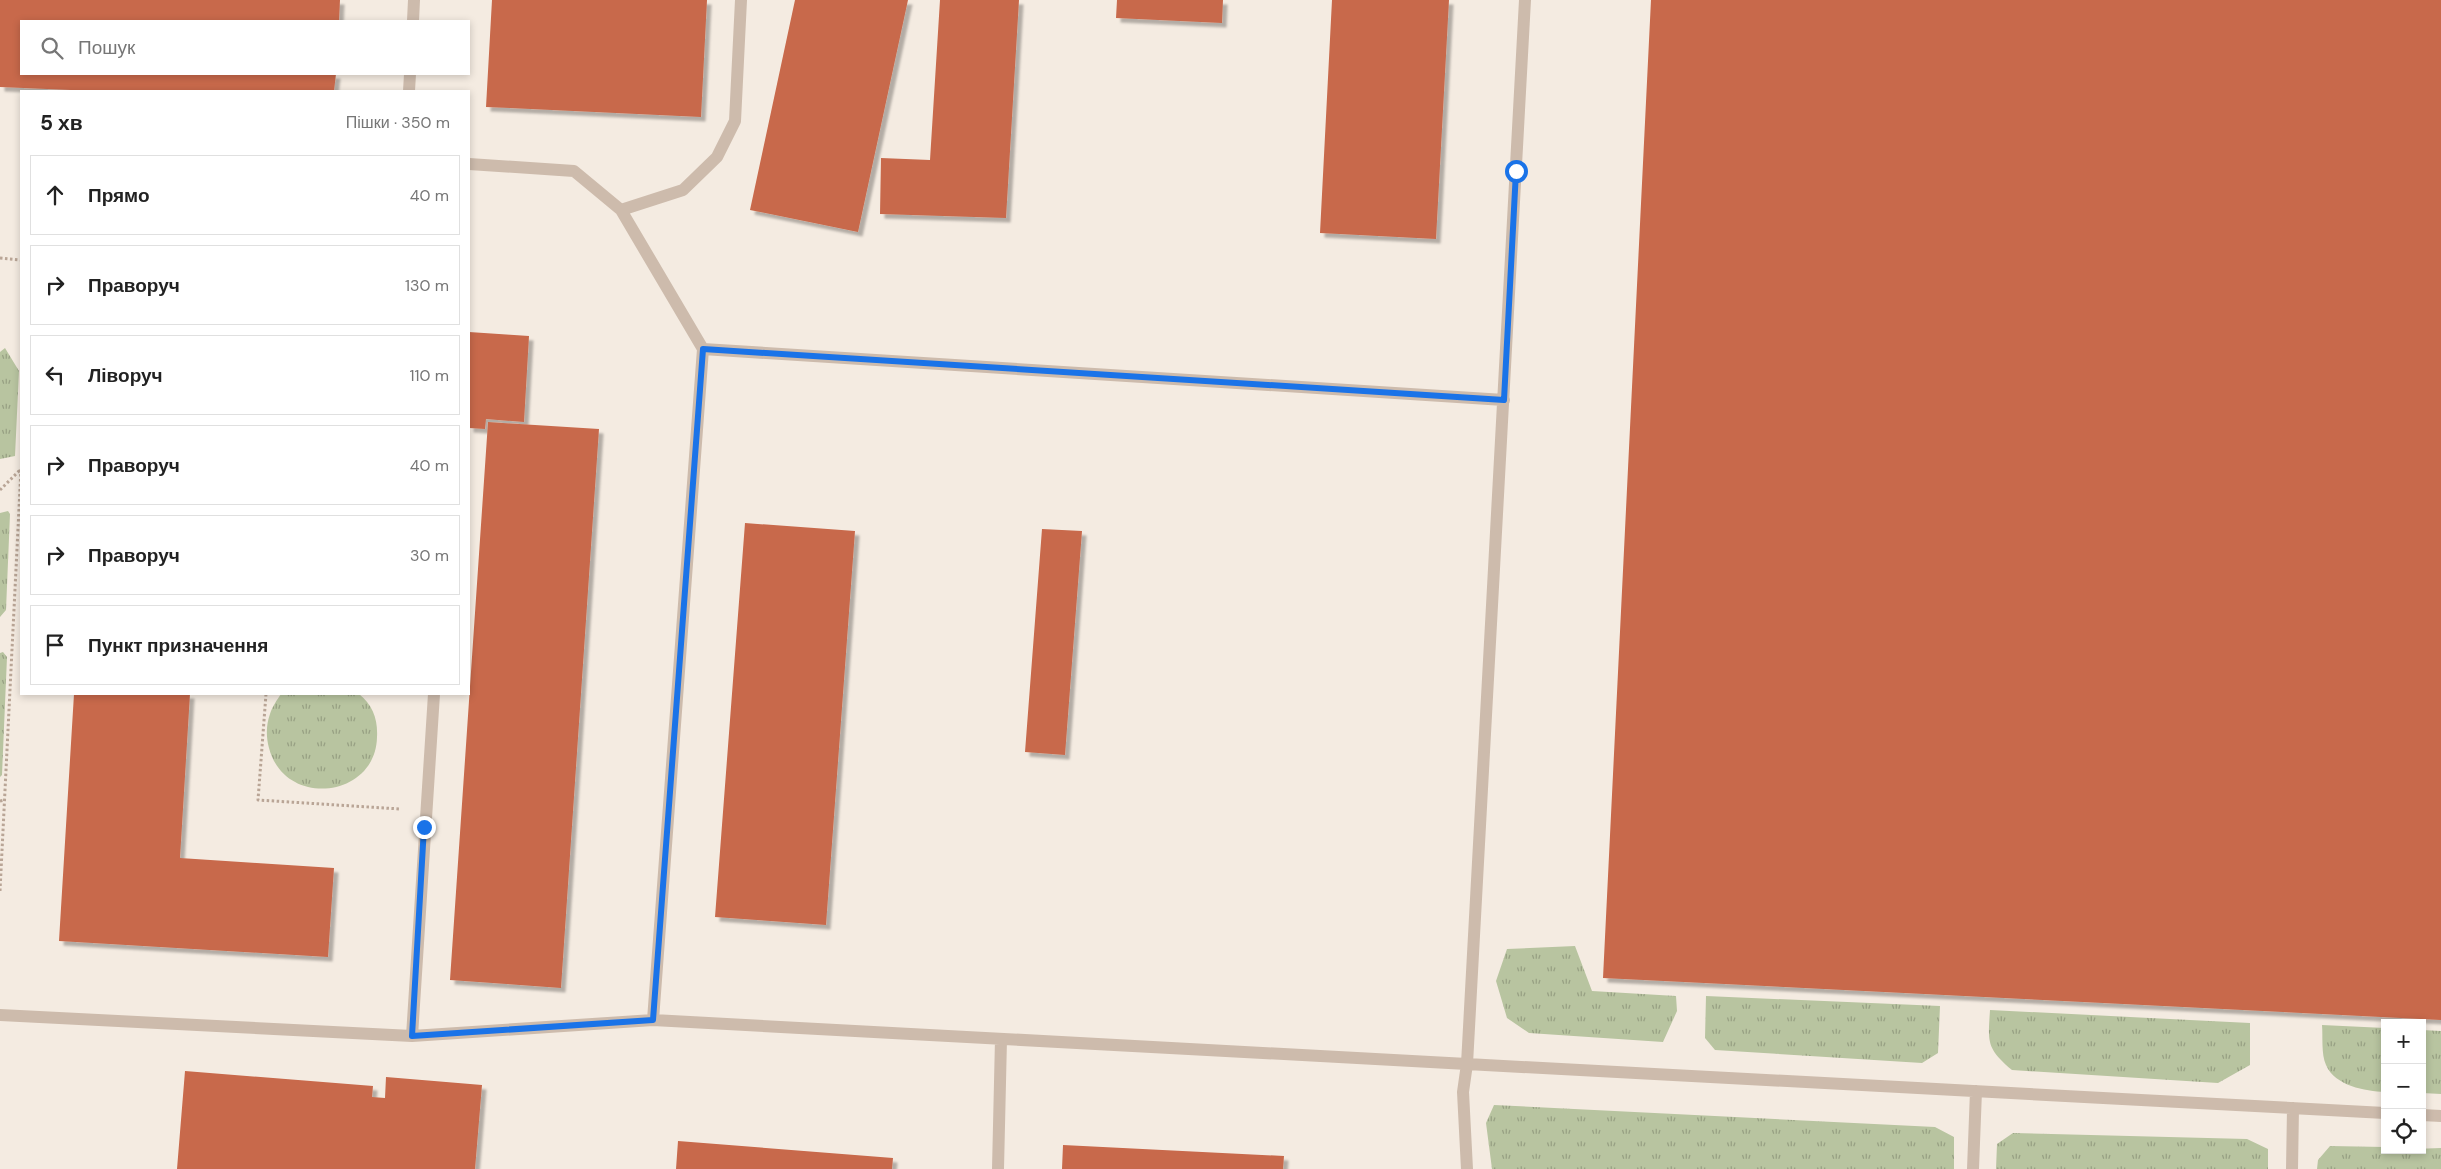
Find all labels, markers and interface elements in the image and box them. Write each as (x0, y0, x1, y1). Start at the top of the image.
search box (20, 20, 470, 75)
icon: search (38, 34, 66, 62)
text: Пошук (78, 35, 135, 60)
text: 5 хв (40, 109, 83, 137)
text: Пішки · 350 m (346, 112, 450, 133)
route start (1505, 160, 1528, 183)
icon: ahead (41, 181, 69, 209)
text: Прямо (88, 183, 150, 208)
text: 40 m (410, 185, 449, 206)
icon: right (41, 271, 69, 299)
text: Праворуч (88, 273, 180, 298)
text: 130 m (405, 275, 449, 296)
icon: left (41, 361, 69, 389)
text: Ліворуч (88, 363, 163, 388)
text: 110 m (410, 365, 449, 386)
icon: right (41, 451, 69, 479)
text: Праворуч (88, 453, 180, 478)
text: 40 m (410, 455, 449, 476)
icon: right (41, 541, 69, 569)
text: Праворуч (88, 543, 180, 568)
text: 30 m (410, 545, 449, 566)
icon: arrive (41, 631, 69, 659)
text: Пункт призначення (88, 633, 268, 658)
route end (413, 816, 436, 839)
map controls (2381, 1019, 2426, 1154)
button: + (2381, 1019, 2426, 1064)
button: − (2381, 1064, 2426, 1109)
button: locate (2381, 1109, 2426, 1154)

